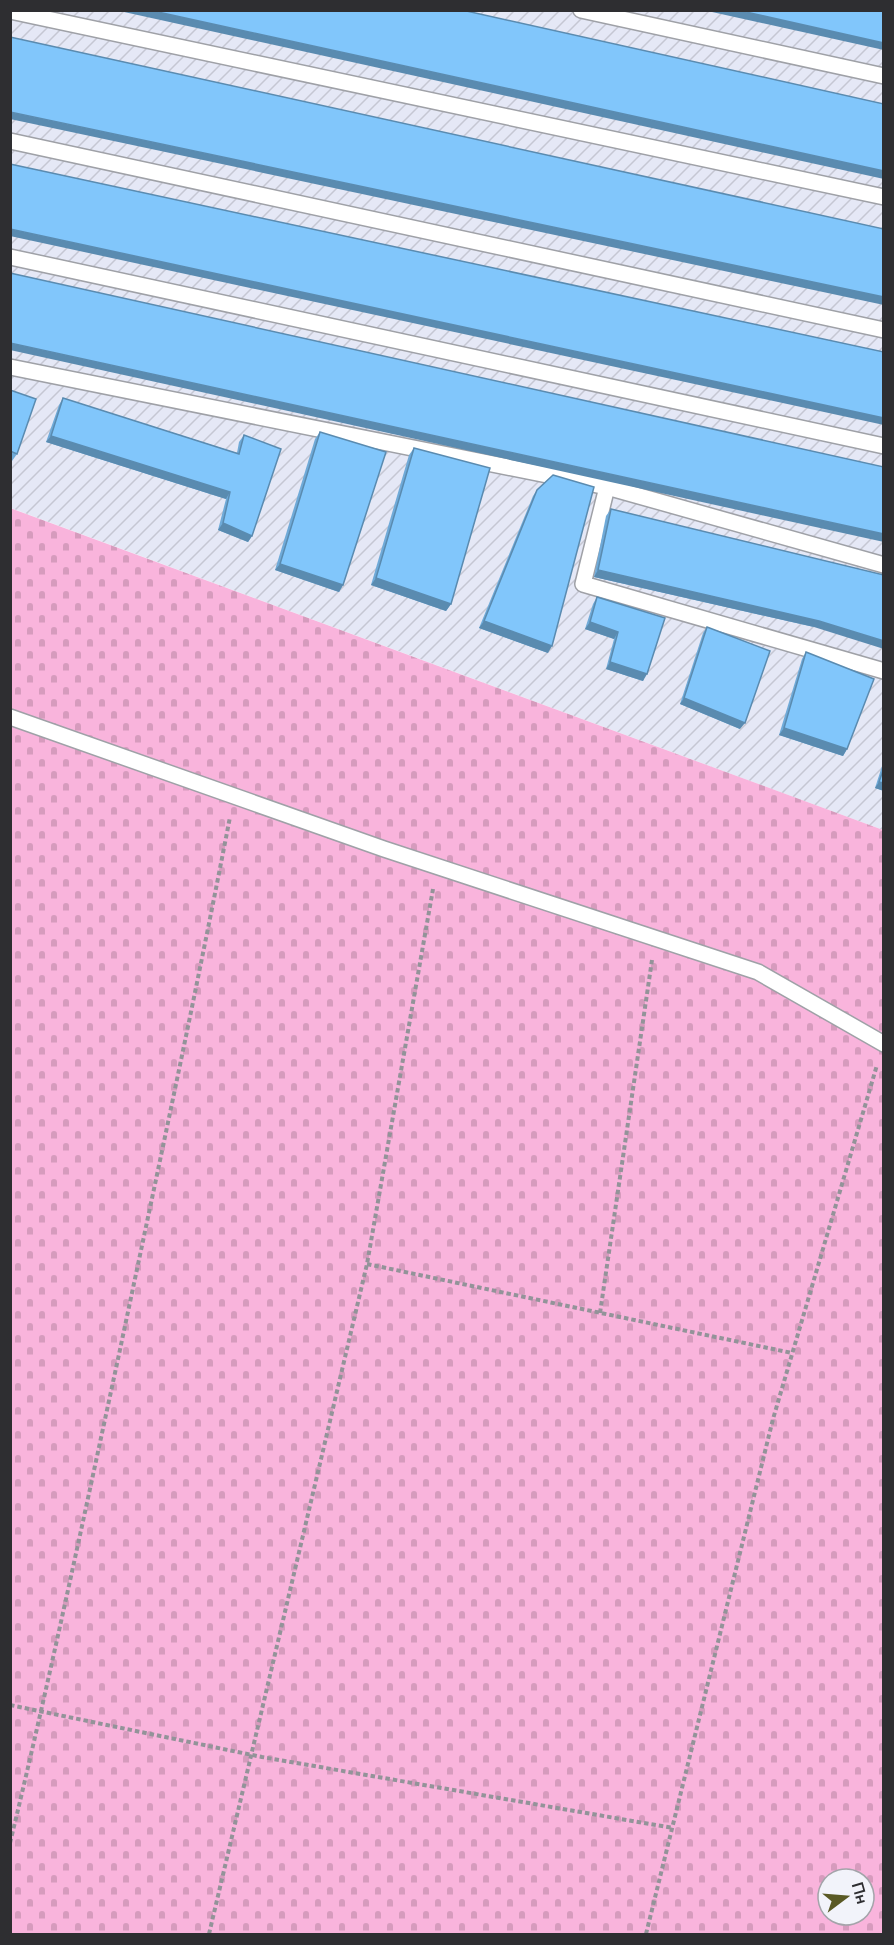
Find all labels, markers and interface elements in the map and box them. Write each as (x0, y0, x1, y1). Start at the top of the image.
north arrow (816, 1867, 876, 1927)
text: Пн (846, 1880, 873, 1907)

